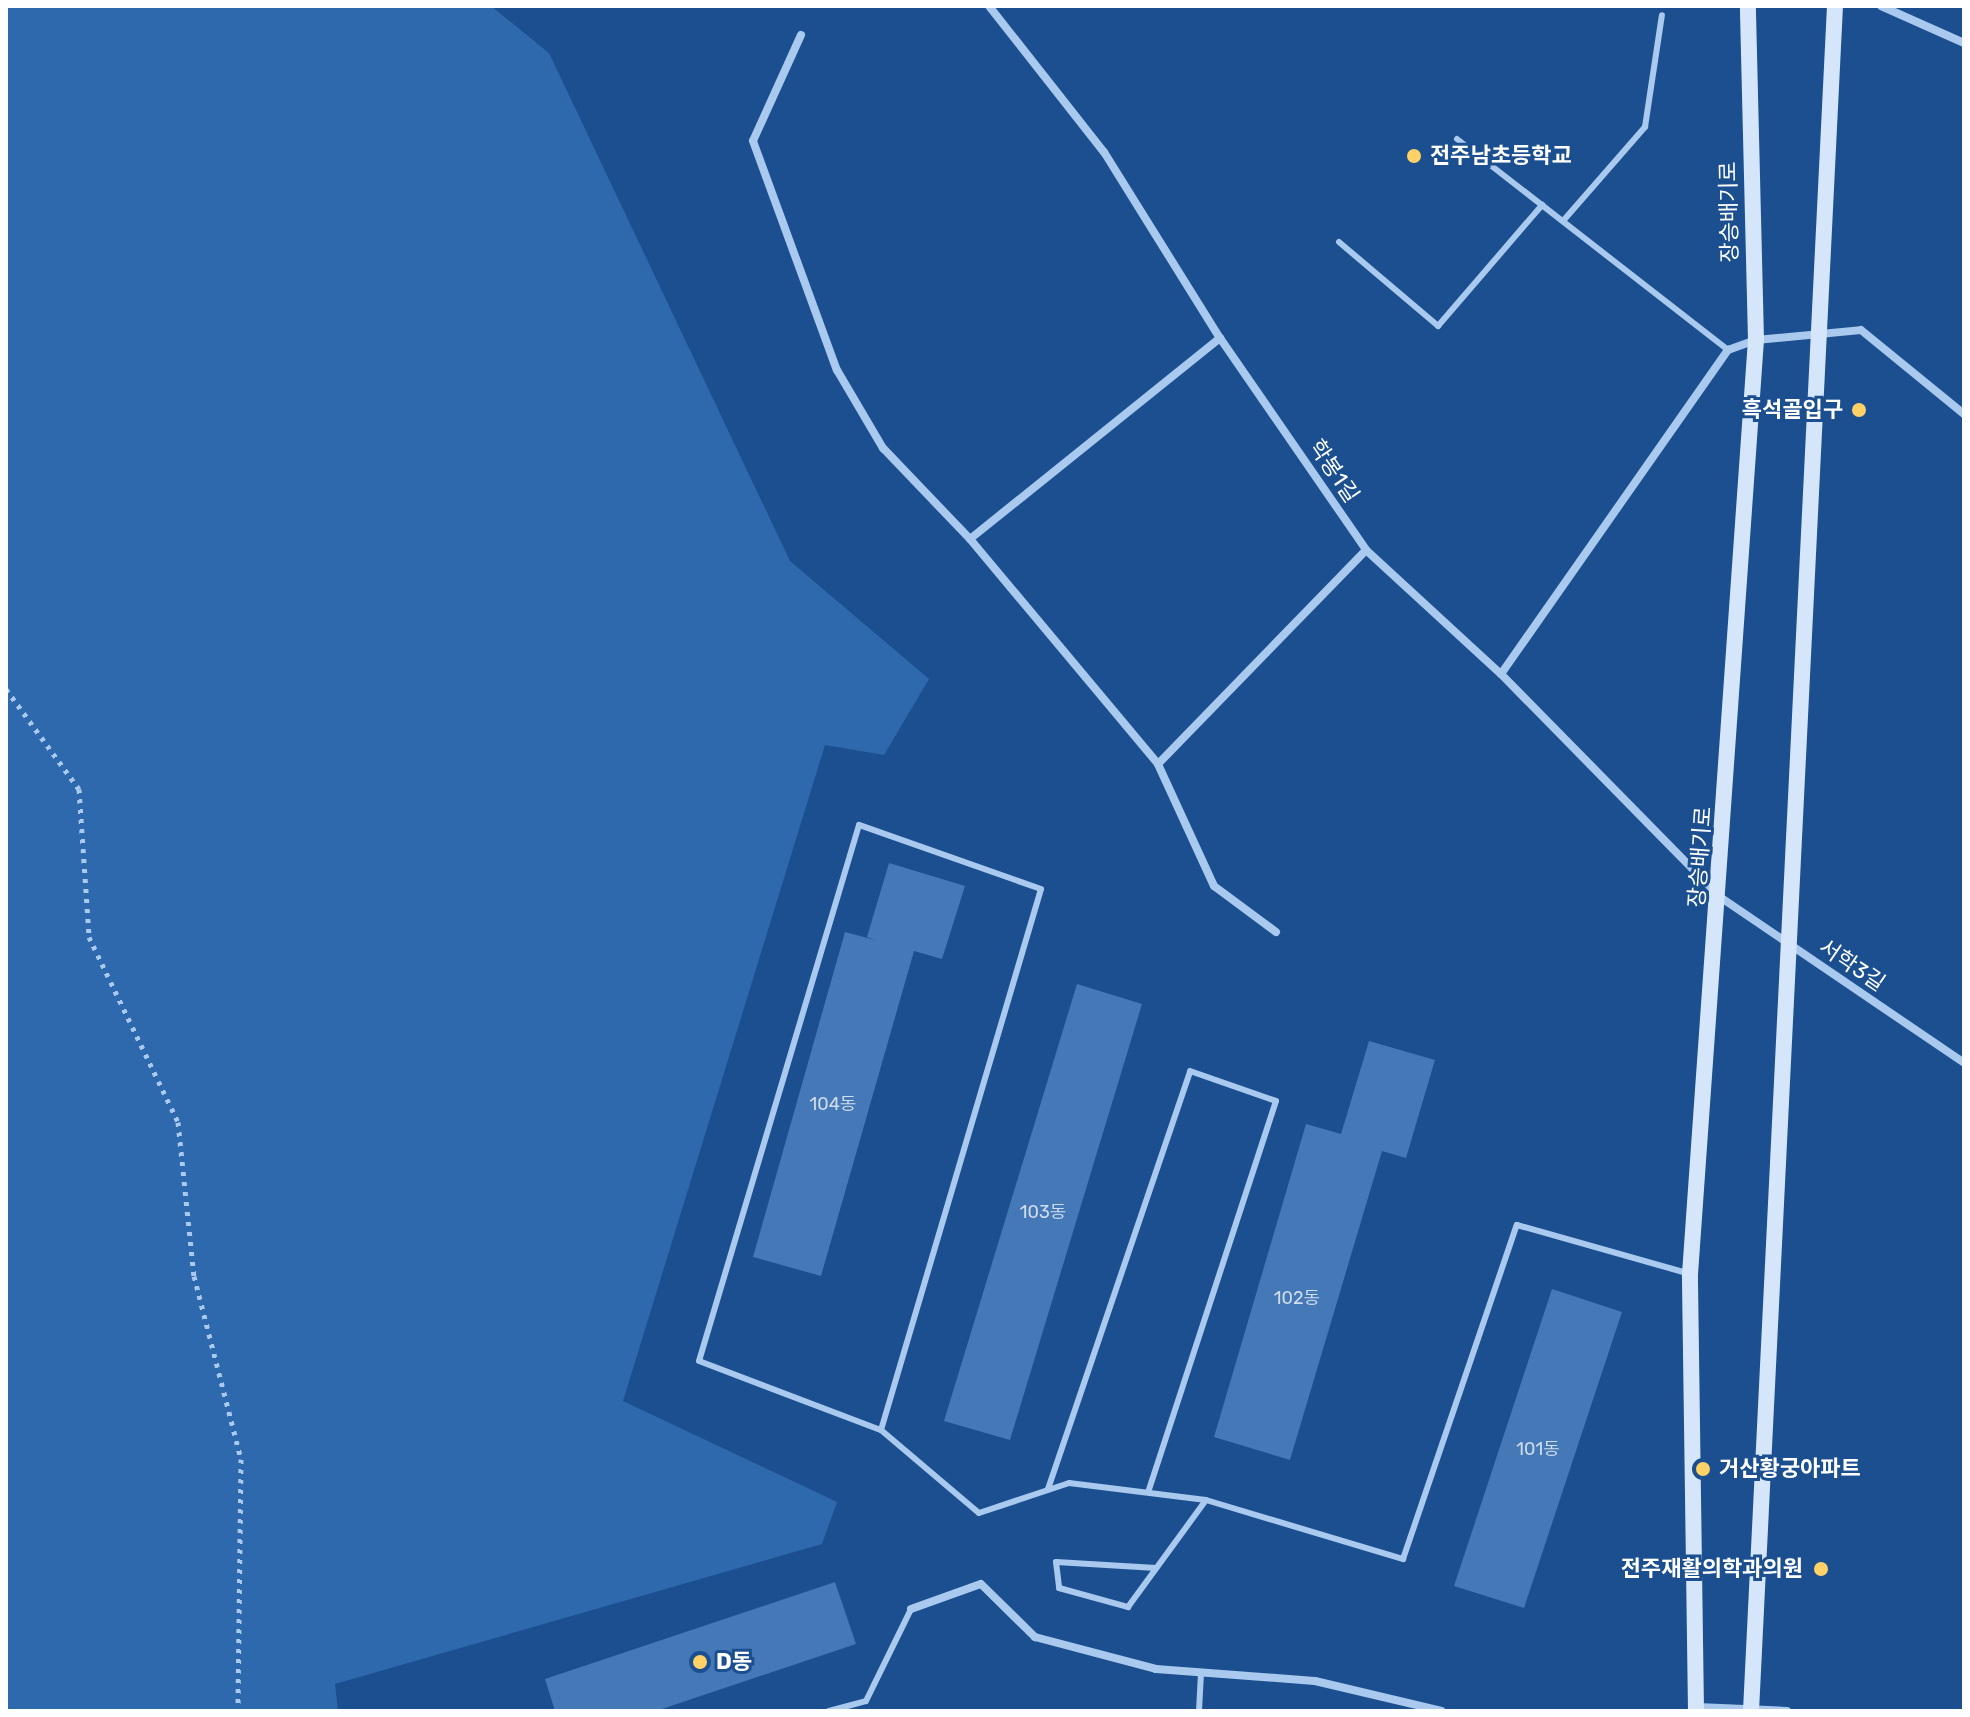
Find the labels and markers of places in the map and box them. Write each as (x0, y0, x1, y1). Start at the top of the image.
place label: 전주남초등학교 (1430, 143, 1572, 169)
marker: 전주남초등학교 (1405, 147, 1423, 165)
place label: 흑석골입구 (1742, 397, 1843, 423)
marker: 흑석골입구 (1850, 401, 1868, 419)
place label: 거산황궁아파트 (1719, 1456, 1861, 1482)
marker: 거산황궁아파트 (1694, 1460, 1712, 1478)
place label: 전주재활의학과의원 (1621, 1556, 1803, 1582)
marker: 전주재활의학과의원 (1810, 1558, 1832, 1580)
place label: D동 (716, 1649, 752, 1675)
marker: D동 (691, 1653, 709, 1671)

